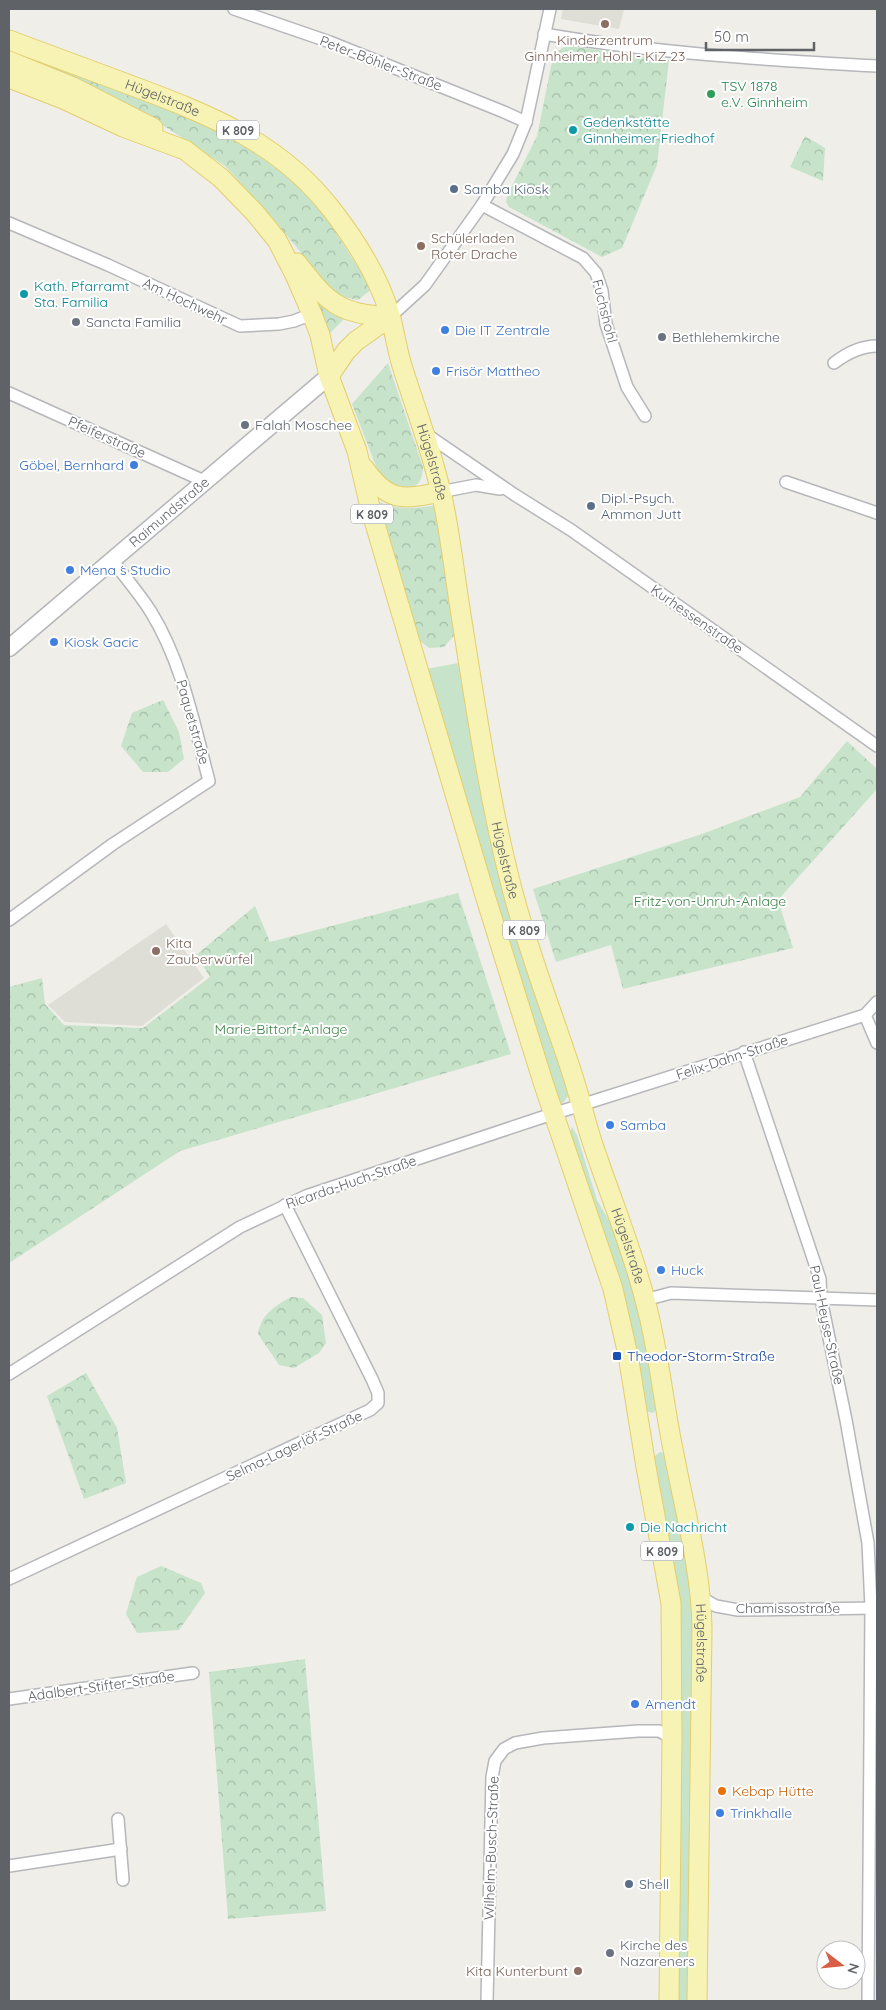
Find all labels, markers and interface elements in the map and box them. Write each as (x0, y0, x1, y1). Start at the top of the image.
marker: Kinderzentrum Ginnheimer Hohl - KiZ 23 (599, 18, 611, 30)
scale bar (706, 20, 814, 52)
text: 50 m (714, 27, 749, 46)
street label: Peter-Böhler-Straße (317, 31, 445, 95)
place label: Kinderzentrum Ginnheimer Hohl - KiZ 23 (525, 31, 685, 65)
street label: Hügelstraße (123, 75, 203, 121)
place label: TSV 1878 e.V. Ginnheim (721, 77, 808, 111)
marker: TSV 1878 e.V. Ginnheim (705, 88, 717, 100)
place label: Gedenkstätte Ginnheimer Friedhof (583, 113, 715, 147)
road number: K 809 (217, 120, 259, 140)
marker: Gedenkstätte Ginnheimer Friedhof (567, 124, 579, 136)
place label: Samba Kiosk (464, 180, 549, 198)
marker: Samba Kiosk (448, 183, 460, 195)
place label: Schülerladen Roter Drache (431, 229, 518, 263)
marker: Schülerladen Roter Drache (415, 240, 427, 252)
street label: Am Hochwehr (140, 274, 231, 329)
place label: Kath. Pfarramt Sta. Familia (34, 277, 130, 311)
street label: Fuchshohl (588, 277, 622, 345)
marker: Kath. Pfarramt Sta. Familia (18, 288, 30, 300)
place label: Sancta Familia (86, 313, 181, 331)
marker: Sancta Familia (70, 316, 82, 328)
place label: Die IT Zentrale (455, 321, 550, 339)
marker: Die IT Zentrale (439, 324, 451, 336)
place label: Bethlehemkirche (672, 328, 780, 346)
marker: Bethlehemkirche (656, 331, 668, 343)
place label: Frisör Mattheo (446, 362, 540, 380)
marker: Frisör Mattheo (430, 365, 442, 377)
street label: Pfeiferstraße (65, 412, 149, 462)
place label: Falah Moschee (255, 416, 352, 434)
marker: Falah Moschee (239, 419, 251, 431)
street label: Hügelstraße (413, 421, 452, 502)
place label: Göbel, Bernhard (19, 456, 124, 474)
marker: Göbel, Bernhard (128, 459, 140, 471)
street label: Raimundstraße (125, 473, 213, 551)
place label: Dipl.-Psych. Ammon Jutt (601, 489, 682, 523)
marker: Dipl.-Psych. Ammon Jutt (585, 500, 597, 512)
road number: K 809 (351, 504, 393, 524)
place label: Mena ́s Studio (80, 561, 171, 579)
marker: Mena ́s Studio (64, 564, 76, 576)
street label: Kurhessenstraße (647, 580, 747, 658)
place label: Kiosk Gacic (64, 633, 139, 651)
marker: Kiosk Gacic (48, 636, 60, 648)
street label: Paquetstraße (172, 677, 214, 767)
street label: Hügelstraße (488, 820, 523, 901)
park label: Fritz-von-Unruh-Anlage (634, 892, 786, 910)
road number: K 809 (503, 920, 545, 940)
place label: Kita Zauberwürfel (166, 934, 253, 968)
marker: Kita Zauberwürfel (150, 945, 162, 957)
park label: Marie-Bittorf-Anlage (215, 1020, 348, 1038)
street label: Felix-Dahn-Straße (674, 1030, 790, 1084)
place label: Samba (620, 1116, 666, 1134)
marker: Samba (604, 1119, 616, 1131)
street label: Ricarda-Huch-Straße (283, 1151, 419, 1213)
street label: Hügelstraße (607, 1205, 649, 1286)
place label: Huck (671, 1261, 704, 1279)
marker: Huck (655, 1264, 667, 1276)
street label: Paul-Heyse-Straße (806, 1264, 848, 1386)
place label: Theodor-Storm-Straße (627, 1347, 775, 1365)
marker: Theodor-Storm-Straße (611, 1350, 623, 1362)
street label: Selma-Lagerlöf-Straße (223, 1406, 365, 1485)
place label: Die Nachricht (640, 1518, 727, 1536)
marker: Die Nachricht (624, 1521, 636, 1533)
road number: K 809 (641, 1542, 683, 1560)
street label: Chamissostraße (736, 1599, 840, 1617)
street label: Hügelstraße (692, 1603, 711, 1683)
street label: Adalbert-Stifter-Straße (26, 1667, 176, 1705)
place label: Amendt (645, 1695, 696, 1713)
marker: Amendt (629, 1698, 641, 1710)
street label: Wilhelm-Busch-Straße (479, 1776, 503, 1920)
place label: Kebap Hütte (732, 1782, 814, 1800)
marker: Kebap Hütte (716, 1785, 728, 1797)
place label: Trinkhalle (730, 1804, 792, 1822)
marker: Trinkhalle (714, 1807, 726, 1819)
place label: Shell (639, 1875, 669, 1893)
marker: Shell (623, 1878, 635, 1890)
place label: Kirche des Nazareners (620, 1936, 695, 1970)
north arrow (816, 1940, 866, 1990)
marker: Kirche des Nazareners (604, 1947, 616, 1959)
text: N (843, 1961, 864, 1976)
place label: Kita Kunterbunt (466, 1962, 568, 1980)
marker: Kita Kunterbunt (572, 1965, 584, 1977)

